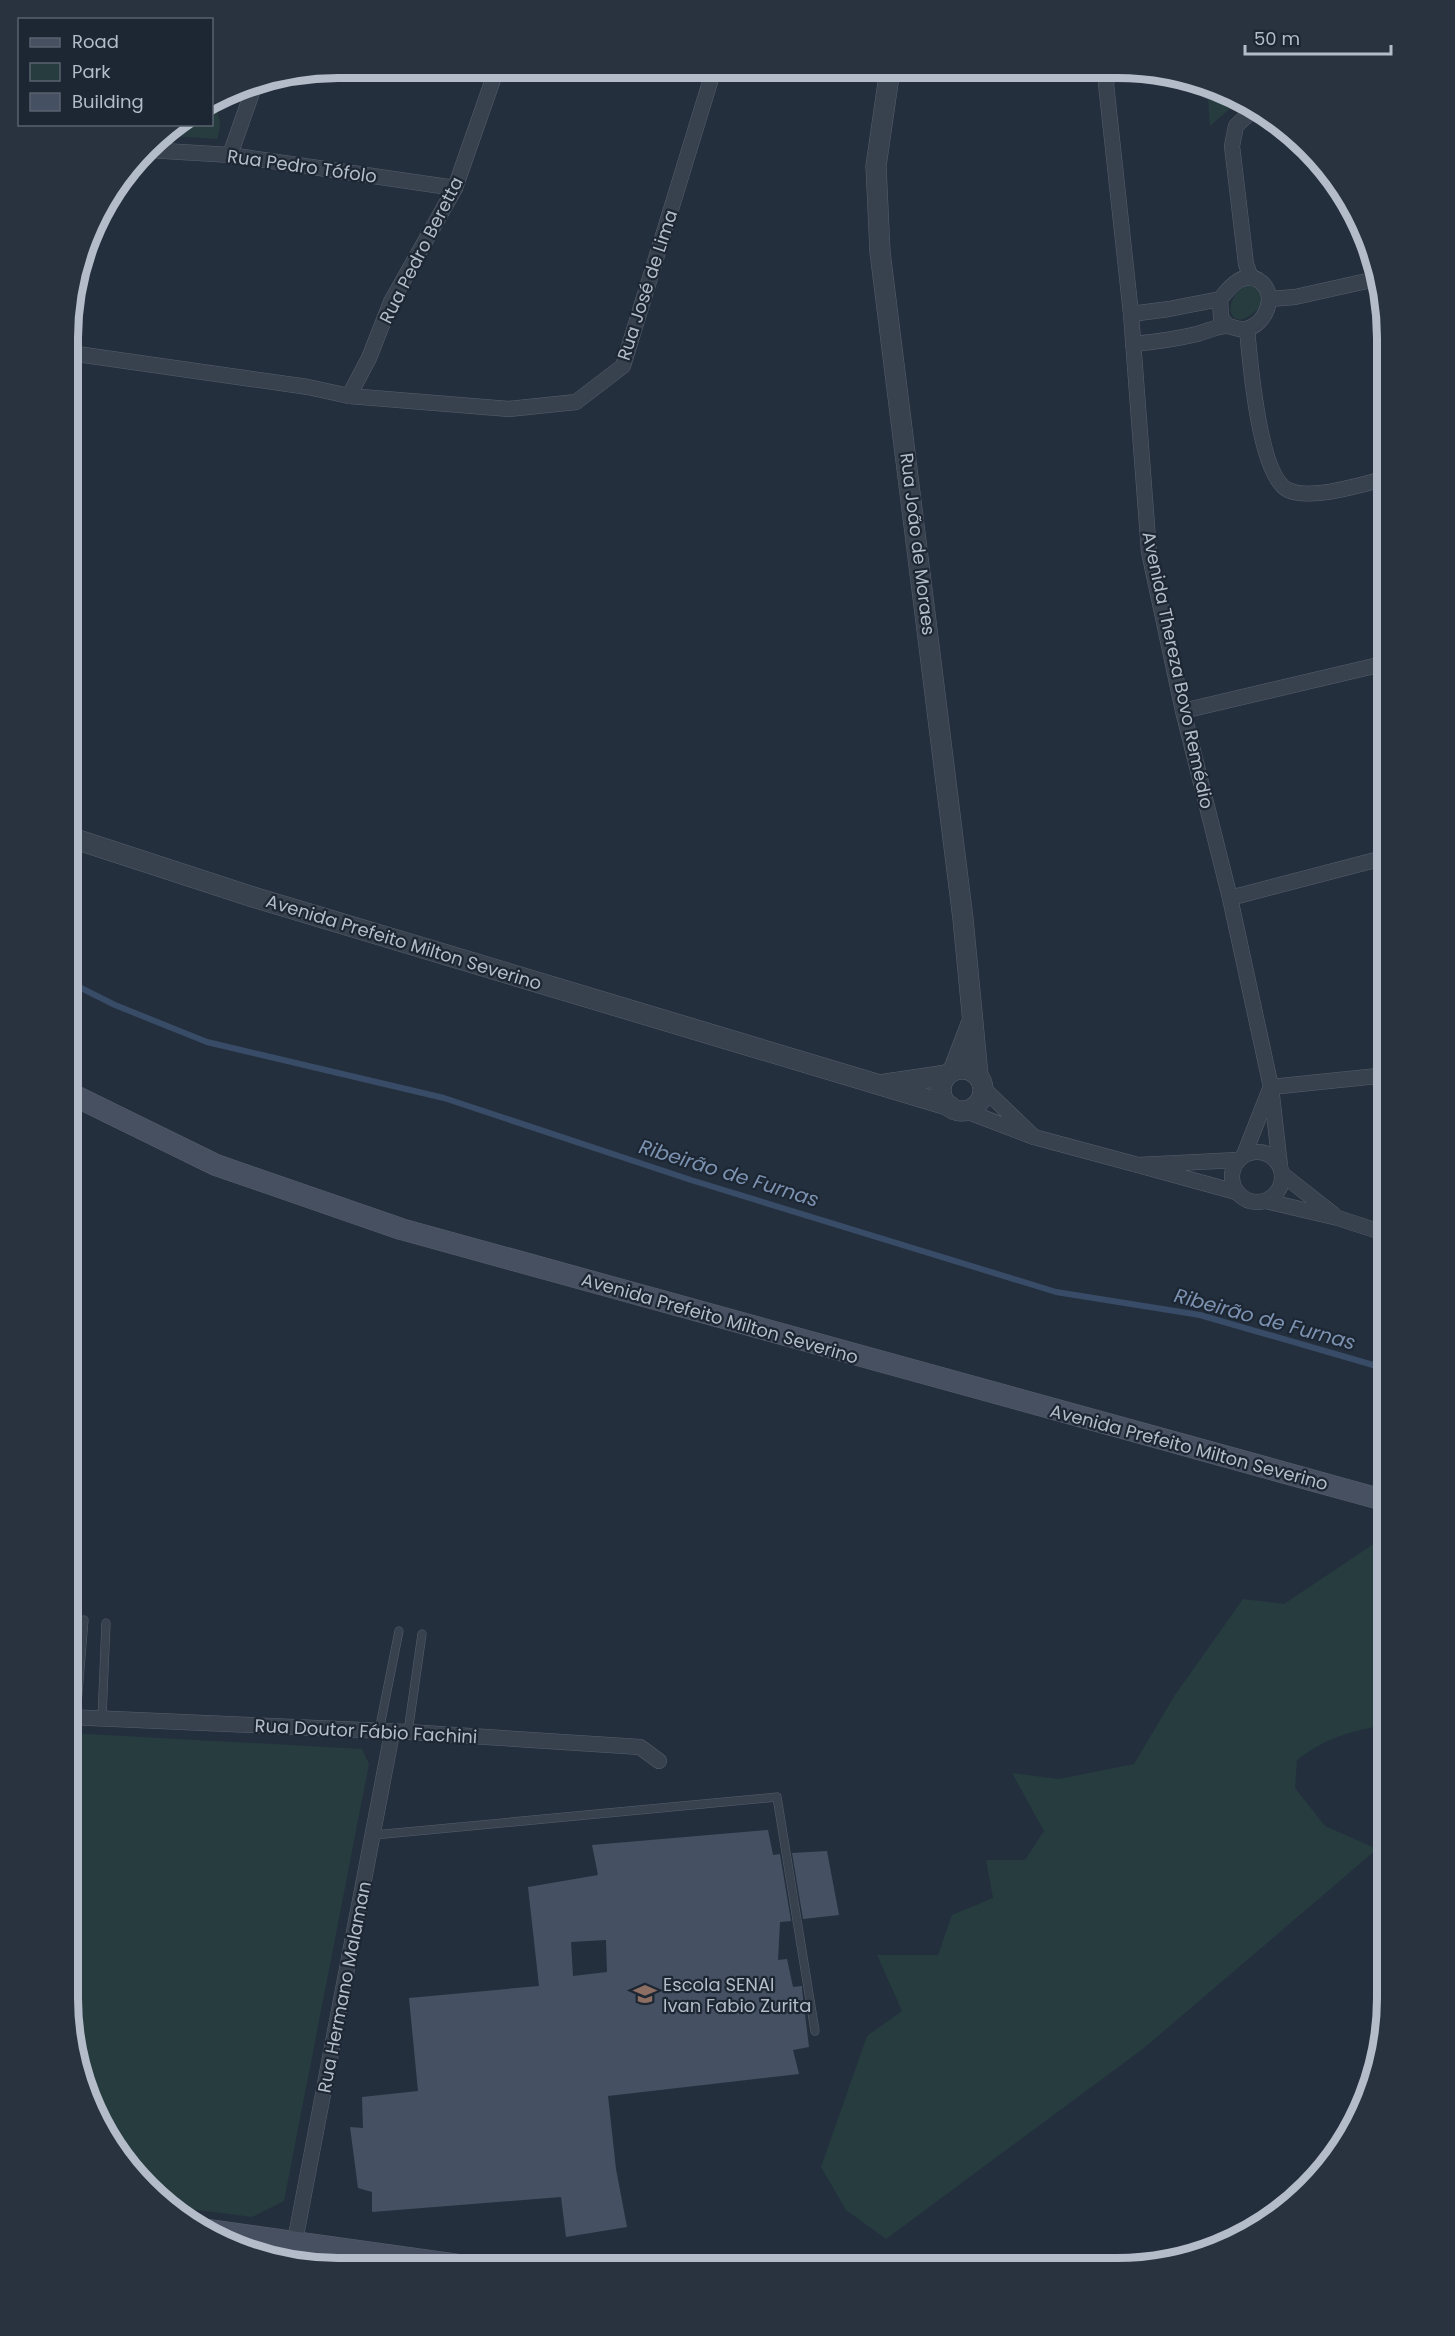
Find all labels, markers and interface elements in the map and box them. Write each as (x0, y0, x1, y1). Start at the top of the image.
legend (18, 18, 213, 126)
scale bar (1245, 18, 1390, 56)
text: 50 m (1254, 26, 1300, 51)
text: Road (72, 29, 119, 54)
text: Park (72, 59, 111, 84)
text: Building (72, 89, 144, 114)
street label: Rua Pedro Tófolo (226, 143, 378, 189)
street label: Rua Pedro Beretta (373, 172, 469, 328)
street label: Rua José de Lima (611, 207, 683, 363)
street label: Rua João de Moraes (894, 451, 942, 637)
street label: Avenida Thereza Bovo Remédio (1136, 529, 1220, 811)
street label: Avenida Prefeito Milton Severino (263, 888, 545, 996)
water label: Ribeirão de Furnas (636, 1132, 822, 1214)
street label: Avenida Prefeito Milton Severino (579, 1266, 861, 1370)
water label: Ribeirão de Furnas (1171, 1281, 1359, 1357)
street label: Avenida Prefeito Milton Severino (1047, 1398, 1331, 1496)
street label: Rua Doutor Fábio Fachini (254, 1713, 478, 1749)
street label: Rua Hermano Malaman (311, 1879, 377, 2095)
place label: Escola SENAI Ivan Fabio Zurita (663, 1972, 811, 2018)
school or university icon: Escola SENAI Ivan Fabio Zurita (632, 1981, 658, 2007)

